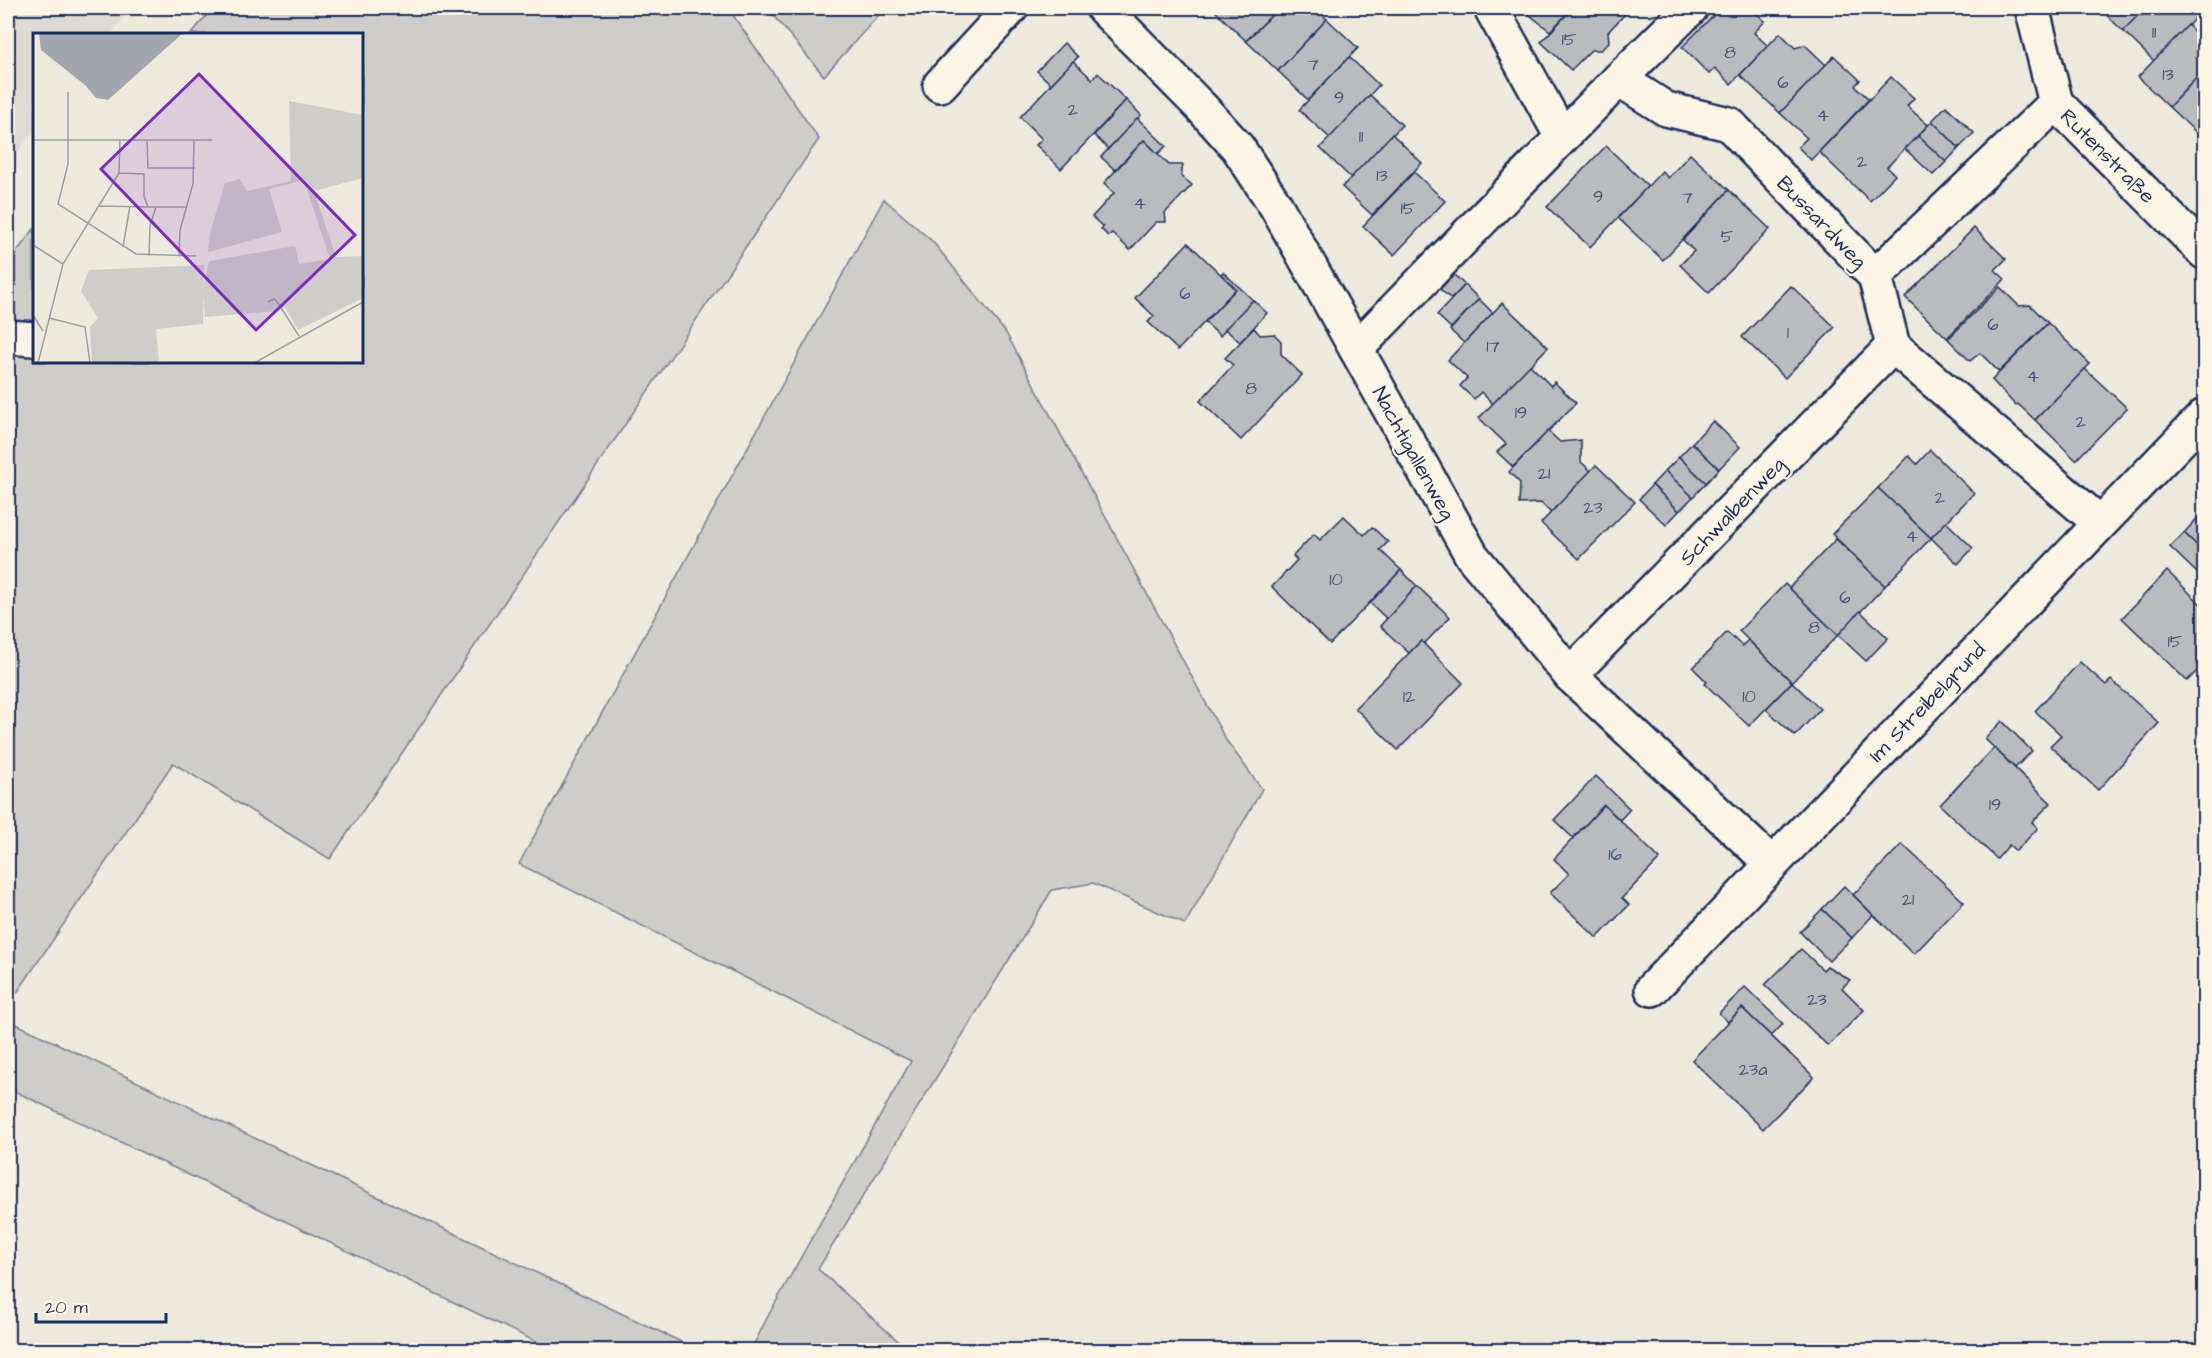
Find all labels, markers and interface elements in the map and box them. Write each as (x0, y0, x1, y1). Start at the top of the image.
house number: 11 (2152, 20, 2156, 45)
house number: 15 (1561, 27, 1577, 52)
inset map (33, 33, 363, 363)
house number: 8 (1724, 40, 1736, 65)
house number: 7 (1307, 52, 1319, 77)
house number: 13 (2162, 62, 2174, 87)
house number: 6 (1777, 70, 1789, 95)
house number: 9 (1334, 85, 1344, 110)
house number: 2 (1068, 97, 1079, 122)
street label: Rutenstraße (2054, 102, 2162, 210)
house number: 4 (1817, 103, 1829, 128)
house number: 11 (1359, 124, 1363, 149)
house number: 2 (1857, 149, 1868, 174)
house number: 13 (1376, 163, 1388, 188)
street label: Bussardweg (1768, 170, 1873, 277)
house number: 9 (1593, 184, 1603, 209)
house number: 7 (1681, 185, 1693, 210)
house number: 4 (1134, 191, 1146, 216)
house number: 15 (1400, 196, 1416, 221)
house number: 5 (1721, 224, 1734, 249)
house number: 6 (1179, 281, 1191, 306)
house number: 6 (1987, 312, 1999, 337)
house number: 1 (1787, 320, 1789, 345)
house number: 17 (1486, 334, 1500, 359)
house number: 4 (2027, 364, 2039, 389)
house number: 8 (1245, 376, 1257, 401)
street label: Nachtigallenweg (1363, 381, 1462, 526)
house number: 19 (1515, 400, 1527, 425)
house number: 2 (2076, 409, 2087, 434)
street label: Schwalbenweg (1673, 450, 1793, 574)
house number: 21 (1538, 461, 1550, 486)
house number: 2 (1935, 485, 1946, 510)
house number: 23 (1583, 495, 1603, 520)
house number: 4 (1906, 524, 1918, 549)
house number: 10 (1329, 567, 1343, 592)
house number: 6 (1839, 585, 1851, 610)
house number: 8 (1808, 615, 1820, 640)
house number: 15 (2167, 629, 2183, 654)
street label: Im Streibelgrund (1862, 636, 1994, 770)
house number: 12 (1403, 684, 1416, 709)
house number: 10 (1742, 684, 1756, 709)
house number: 19 (1989, 792, 2001, 817)
house number: 16 (1608, 842, 1622, 867)
house number: 21 (1902, 887, 1914, 912)
house number: 23 (1807, 987, 1827, 1012)
house number: 23a (1739, 1057, 1767, 1082)
scale bar (36, 1286, 166, 1324)
text: 20 m (45, 1295, 88, 1320)

